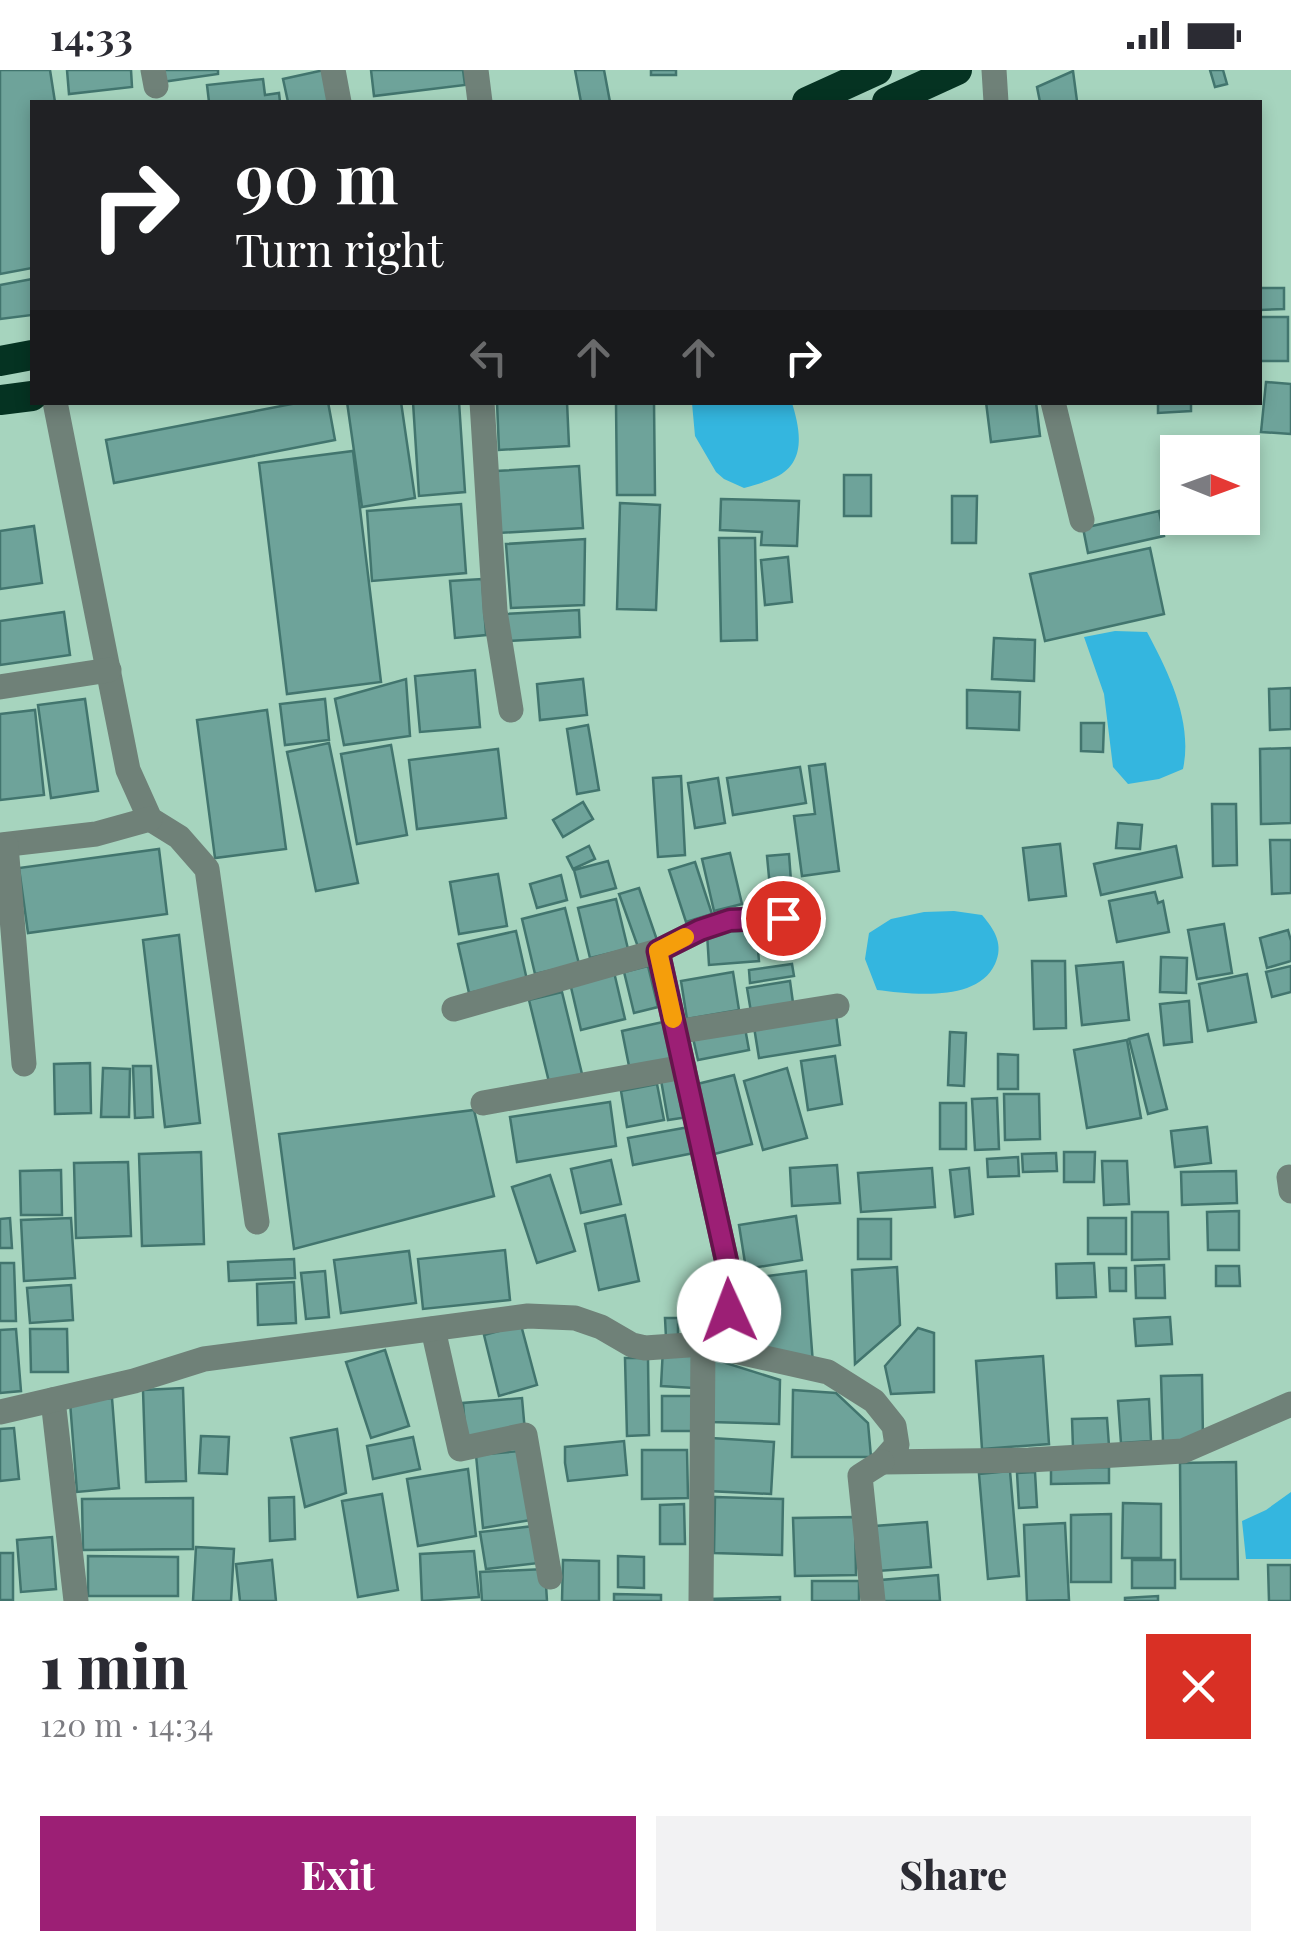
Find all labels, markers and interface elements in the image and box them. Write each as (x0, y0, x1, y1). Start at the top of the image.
text: 14:33 (50, 10, 133, 61)
text: 90 m (235, 128, 399, 222)
icon: right (70, 140, 200, 270)
text: Turn right (235, 218, 443, 278)
icon: left (461, 330, 516, 385)
icon: ahead (566, 330, 621, 385)
icon: ahead (671, 330, 726, 385)
icon: right (776, 330, 831, 385)
north arrow (1160, 435, 1260, 535)
map controls (1160, 435, 1260, 535)
pin (741, 876, 826, 961)
icon: arrive (756, 891, 811, 946)
position arrow (677, 1259, 781, 1363)
text: 1 min (40, 1624, 188, 1704)
button: close (1146, 1634, 1251, 1739)
text: 120 m · 14:34 (40, 1702, 214, 1745)
button: Exit (40, 1816, 636, 1931)
button: Share (656, 1816, 1251, 1931)

